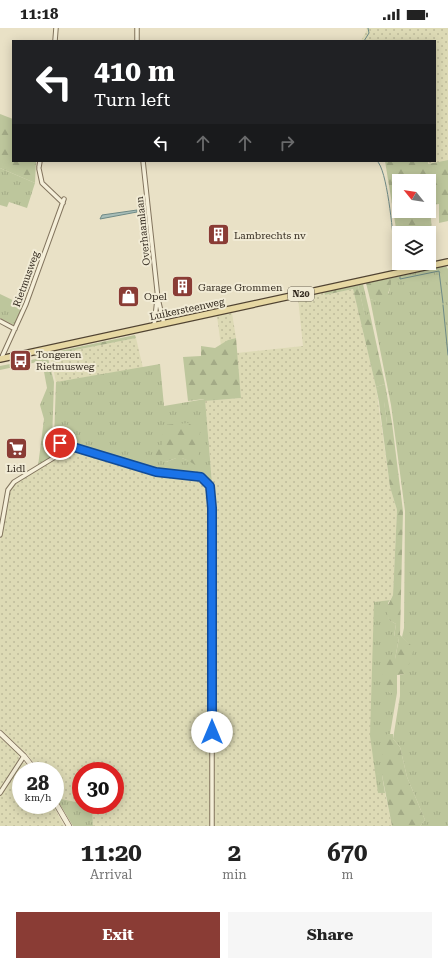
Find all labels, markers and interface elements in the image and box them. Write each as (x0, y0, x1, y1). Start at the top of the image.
text: 11:18 (20, 5, 58, 23)
text: 410 m (94, 55, 175, 88)
icon: left (28, 56, 80, 108)
text: Turn left (94, 89, 170, 110)
icon: left (150, 132, 172, 154)
icon: ahead (192, 132, 214, 154)
icon: ahead (234, 132, 256, 154)
icon: right (276, 132, 298, 154)
north arrow (392, 174, 436, 218)
map controls (392, 174, 436, 270)
street label: Overhaamlaan (134, 195, 152, 266)
building icon: Lambrechts nv (205, 222, 231, 248)
button: layers (392, 226, 436, 270)
place label: Lambrechts nv (234, 230, 306, 241)
street label: Rietmusweg (11, 249, 41, 308)
building icon: Garage Grommen (170, 274, 196, 300)
place label: Garage Grommen (198, 282, 283, 293)
shop icon: Opel (116, 283, 142, 309)
road number: N20 (288, 287, 314, 301)
place label: Opel (144, 291, 167, 302)
street label: Luikersteenweg (149, 296, 226, 322)
bus stop icon: Tongeren Rietmusweg (8, 347, 34, 373)
place label: Tongeren Rietmusweg (36, 349, 95, 372)
pin (43, 426, 77, 460)
icon: arrive (49, 432, 71, 454)
supermarket icon: Lidl (3, 435, 29, 461)
place label: Lidl (7, 463, 25, 474)
position arrow (191, 711, 233, 753)
speed limit sign: 30 (72, 762, 124, 814)
text: 28 (27, 771, 49, 795)
text: km/h (25, 792, 51, 803)
text: 11:20 (81, 839, 142, 867)
text: 2 (228, 839, 241, 867)
text: 670 (327, 839, 368, 867)
text: Arrival (90, 867, 132, 882)
text: min (222, 867, 247, 882)
text: m (341, 867, 353, 882)
button: Exit (16, 912, 220, 958)
button: Share (228, 912, 432, 958)

